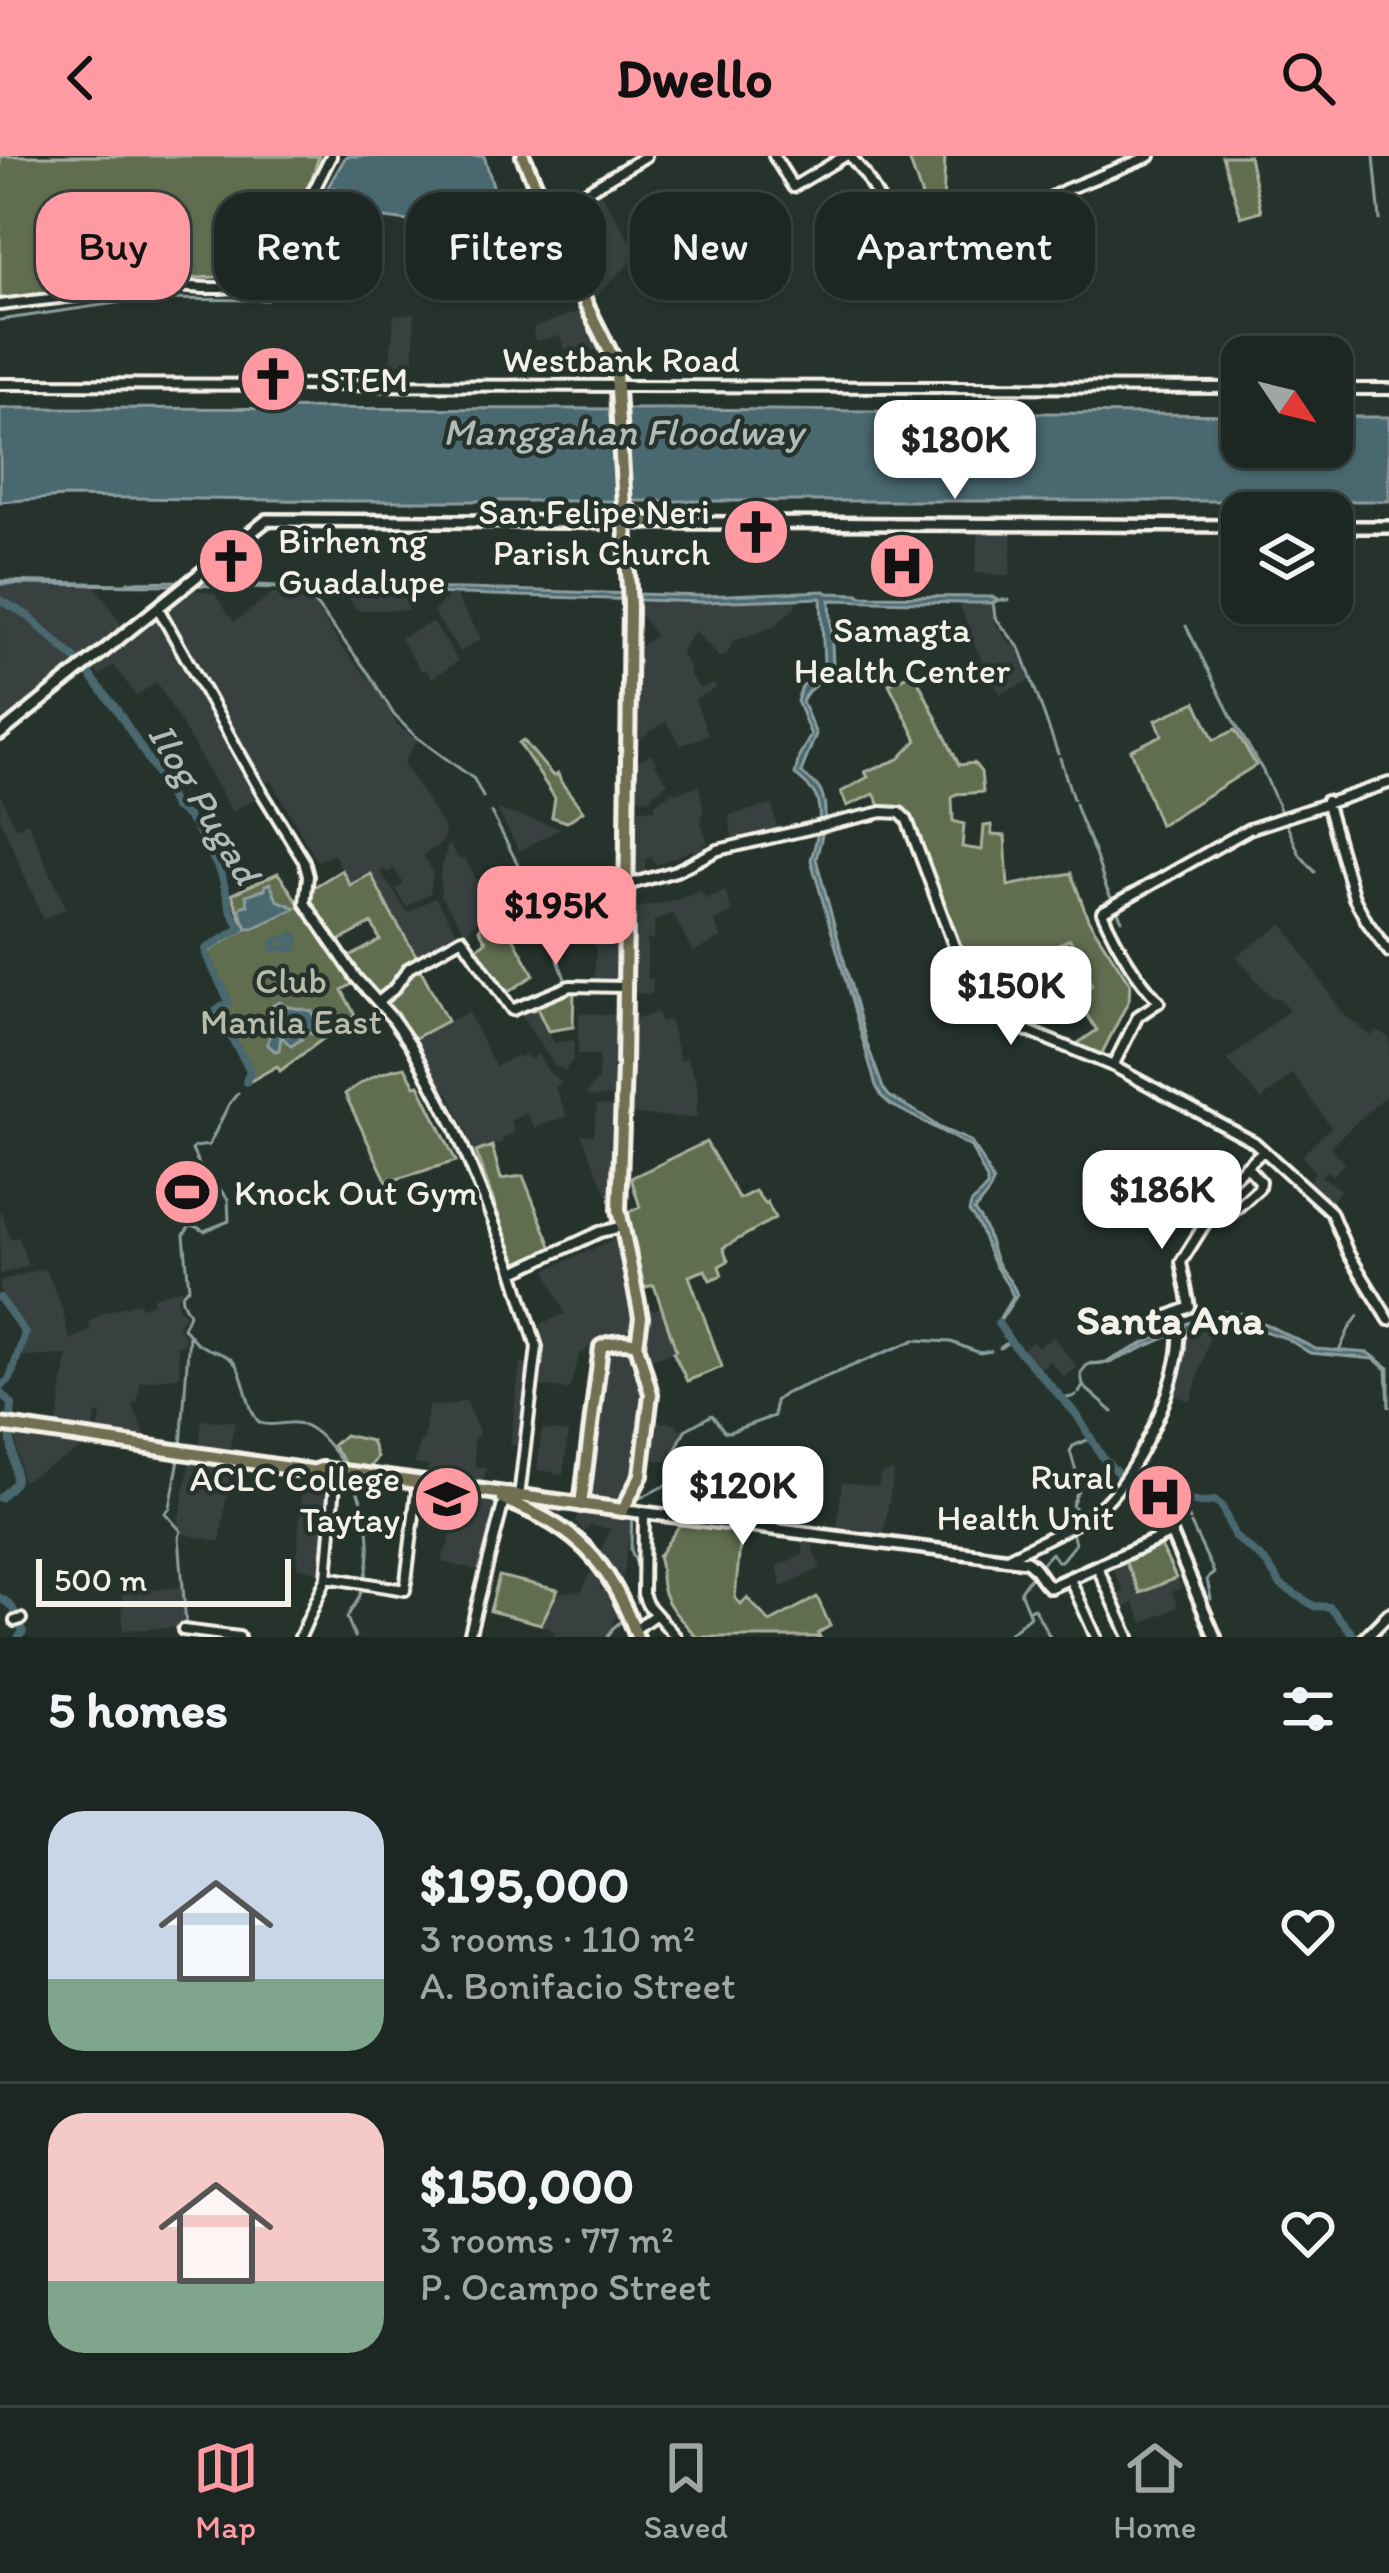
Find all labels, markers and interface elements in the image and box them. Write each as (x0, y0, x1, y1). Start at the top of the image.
icon: back (48, 45, 114, 111)
icon: search (1275, 45, 1341, 111)
text: Dwello (616, 46, 773, 111)
chip: Buy (36, 192, 190, 300)
chip: Rent (214, 192, 382, 300)
chip: Filters (406, 192, 606, 300)
chip: New (630, 192, 791, 300)
chip: Apartment (815, 192, 1095, 300)
north arrow (1221, 336, 1353, 468)
map controls (1221, 336, 1353, 624)
street label: Westbank Road (502, 338, 740, 381)
church icon: STEM (238, 344, 308, 414)
place label: STEM (320, 358, 408, 401)
pin: $180K (871, 400, 1039, 502)
water label: Manggahan Floodway (443, 408, 807, 455)
text: $180K (901, 415, 1009, 462)
place label: San Felipe Neri Parish Church (478, 490, 711, 574)
button: layers (1221, 492, 1353, 624)
church icon: San Felipe Neri Parish Church (721, 497, 791, 567)
place label: Birhen ng Guadalupe (278, 519, 445, 603)
church icon: Birhen ng Guadalupe (196, 526, 266, 596)
hospital icon: Samagta Health Center (867, 531, 937, 601)
place label: Samagta Health Center (794, 608, 1011, 692)
water label: Ilog Pugad (138, 714, 272, 894)
pin: $195K (472, 866, 640, 968)
text: $195K (504, 881, 608, 928)
pin: $150K (927, 946, 1095, 1048)
park label: Club Manila East (200, 959, 382, 1043)
text: $150K (957, 961, 1065, 1008)
pin: $186K (1078, 1150, 1246, 1252)
sports icon: Knock Out Gym (152, 1157, 222, 1227)
text: $186K (1110, 1165, 1214, 1212)
place label: Knock Out Gym (234, 1171, 478, 1214)
district label: Santa Ana (1076, 1294, 1264, 1345)
pin: $120K (659, 1446, 827, 1548)
place label: Rural Health Unit (936, 1455, 1114, 1539)
place label: ACLC College Taytay (190, 1457, 400, 1541)
text: $120K (689, 1461, 797, 1508)
hospital icon: Rural Health Unit (1125, 1462, 1195, 1532)
school or university icon: ACLC College Taytay (412, 1464, 482, 1534)
scale bar (36, 1553, 291, 1606)
text: 500 m (54, 1560, 147, 1599)
icon: filters (1275, 1676, 1341, 1742)
text: 5 homes (48, 1679, 228, 1740)
text: $195,000 (420, 1854, 629, 1915)
icon: home (144, 1859, 288, 2003)
icon: heart (1275, 1898, 1341, 1964)
text: 3 rooms · 110 m² (420, 1915, 695, 1962)
text: A. Bonifacio Street (420, 1962, 736, 2009)
text: $150,000 (420, 2155, 634, 2216)
icon: home (144, 2161, 288, 2305)
icon: heart (1275, 2200, 1341, 2266)
text: 3 rooms · 77 m² (420, 2216, 674, 2263)
text: P. Ocampo Street (420, 2263, 711, 2310)
tab: Map (193, 2435, 259, 2546)
tab: Saved (644, 2435, 728, 2546)
tab: Home (1113, 2435, 1196, 2546)

